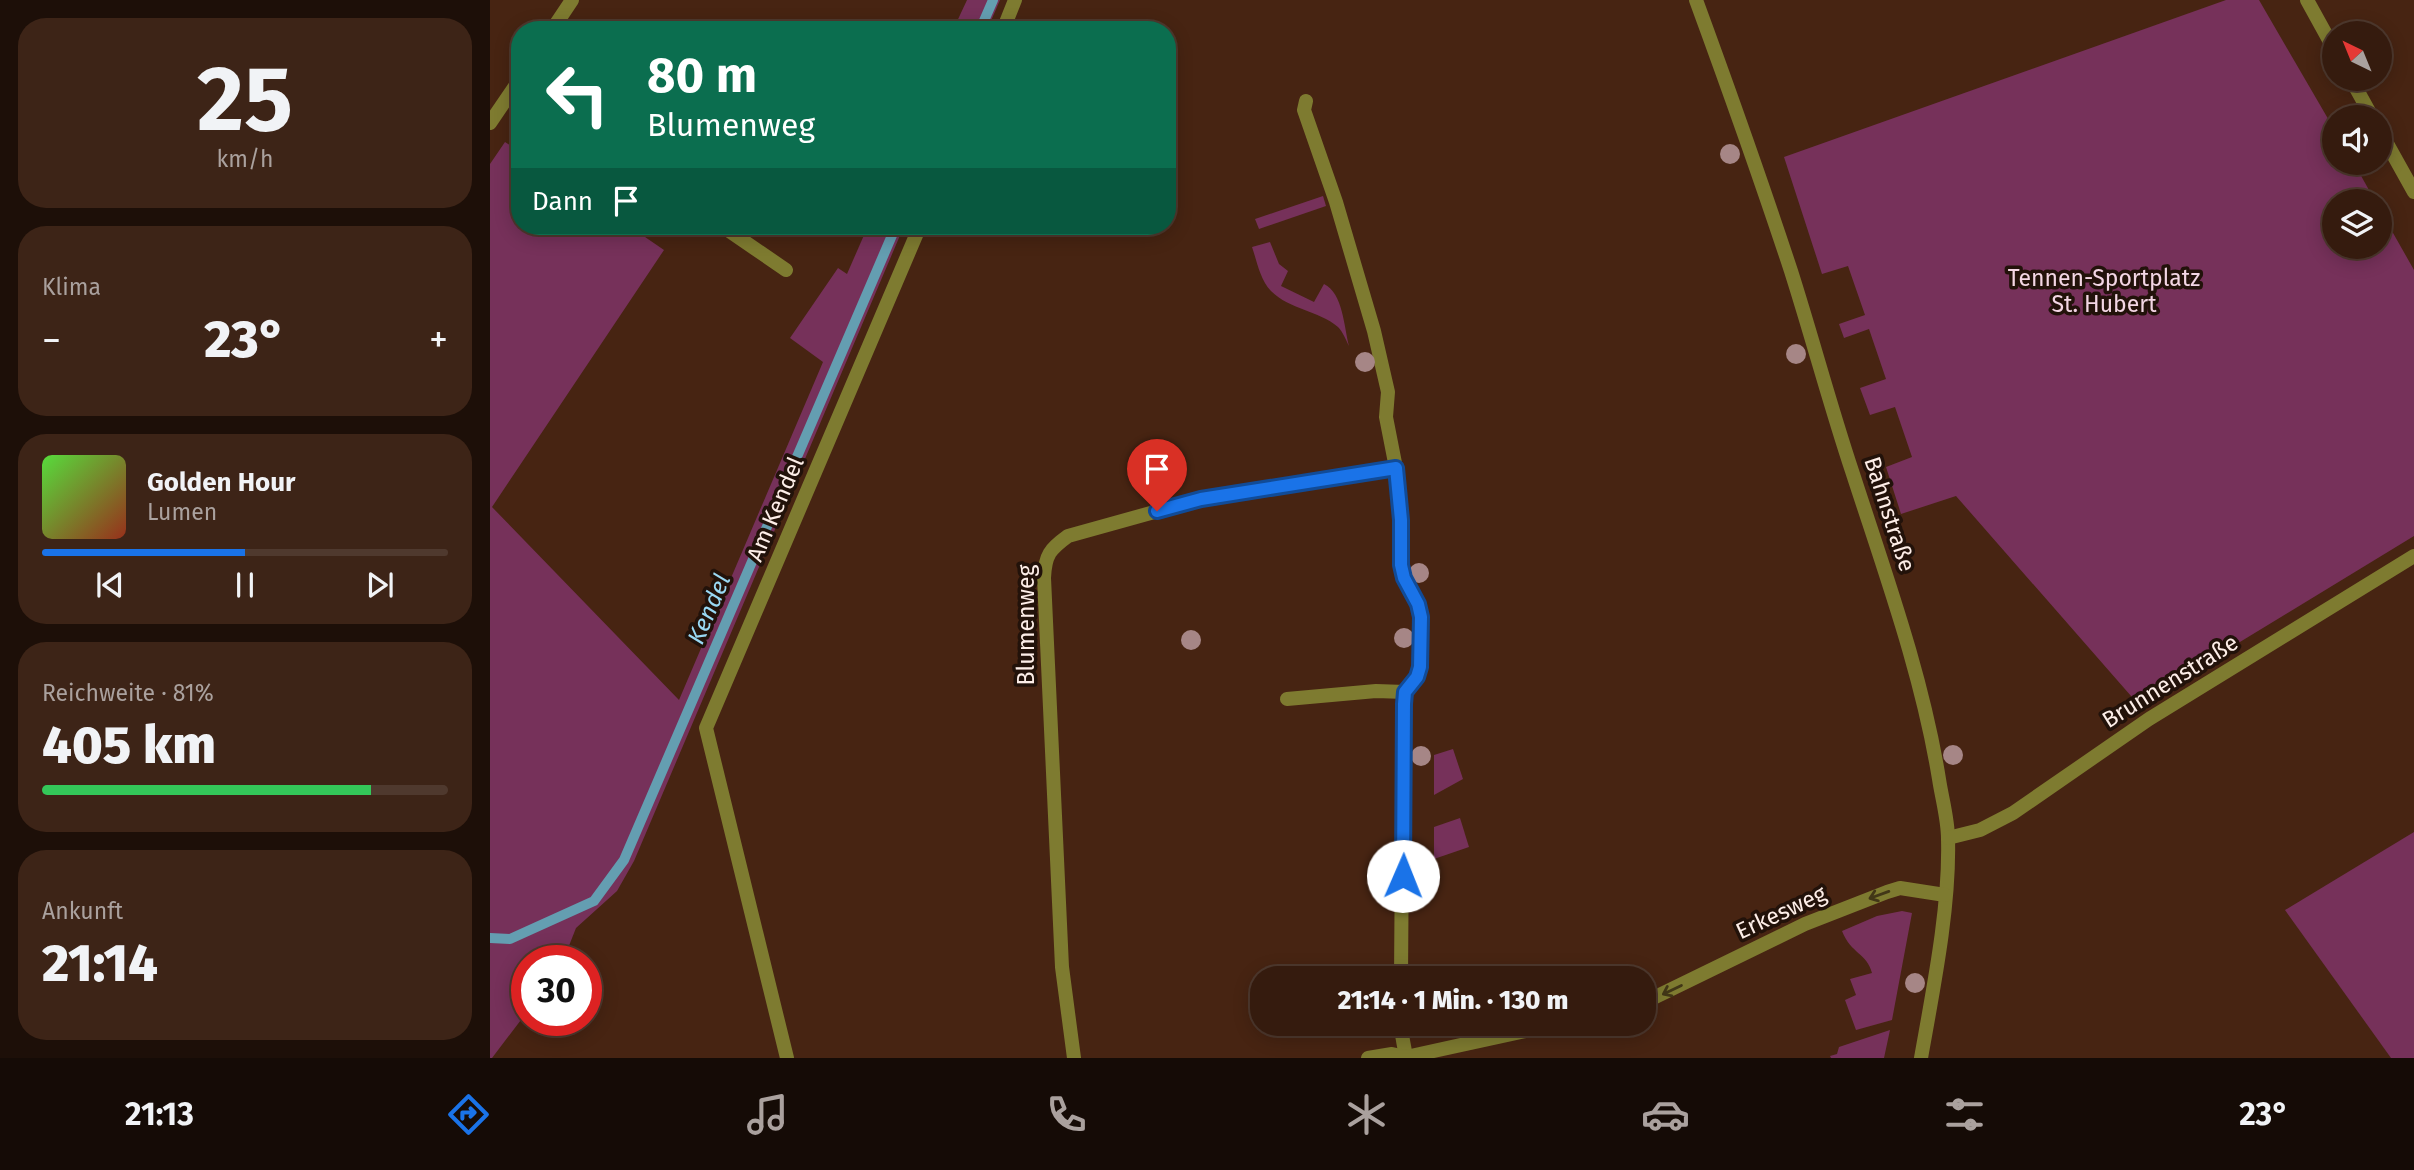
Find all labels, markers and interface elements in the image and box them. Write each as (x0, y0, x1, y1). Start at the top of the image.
north arrow (2322, 21, 2392, 91)
map controls (2322, 21, 2392, 259)
text: 25 (197, 45, 293, 154)
text: 80 m (647, 46, 757, 105)
icon: left (532, 49, 623, 140)
button: sound (2322, 105, 2392, 175)
text: Blumenweg (647, 106, 815, 144)
text: km/h (217, 145, 273, 173)
icon: arrive (607, 182, 645, 220)
text: Dann (532, 186, 593, 217)
button: layers (2322, 189, 2392, 259)
park label: Tennen-Sportplatz St. Hubert (2008, 264, 2200, 318)
text: Klima (42, 273, 101, 301)
text: 23° (204, 308, 286, 371)
text: − (42, 317, 61, 363)
text: + (429, 317, 448, 363)
pin (1127, 439, 1187, 511)
icon: arrive (1138, 450, 1176, 488)
street label: Am Kendel (740, 452, 810, 566)
street label: Bahnstraße (1858, 453, 1922, 575)
text: Golden Hour (147, 467, 295, 498)
text: Lumen (147, 498, 217, 526)
street label: Blumenweg (1012, 565, 1040, 685)
icon: previous (91, 566, 129, 604)
icon: pause (226, 566, 264, 604)
icon: next (361, 566, 399, 604)
water label: Kendel (682, 570, 736, 648)
street label: Brunnenstraße (2097, 628, 2243, 734)
text: Reichweite · 81% (42, 679, 214, 707)
text: 405 km (42, 714, 216, 777)
position arrow (1366, 839, 1440, 913)
street label: Erkesweg (1731, 879, 1831, 945)
one-way arrow (1868, 890, 1890, 903)
text: Ankunft (42, 897, 123, 925)
text: 21:14 (42, 932, 158, 995)
speed limit sign: 30 (511, 945, 602, 1036)
one-way arrow (1662, 984, 1683, 997)
text: 21:14 · 1 Min. · 130 m (1338, 985, 1568, 1016)
icon: directions (444, 1090, 493, 1139)
icon: music (743, 1090, 792, 1139)
icon: phone (1042, 1090, 1091, 1139)
icon: climate (1342, 1090, 1391, 1139)
icon: car (1641, 1090, 1690, 1139)
icon: filters (1940, 1090, 1989, 1139)
text: 21:13 (125, 1095, 194, 1133)
text: 23° (2239, 1095, 2289, 1133)

